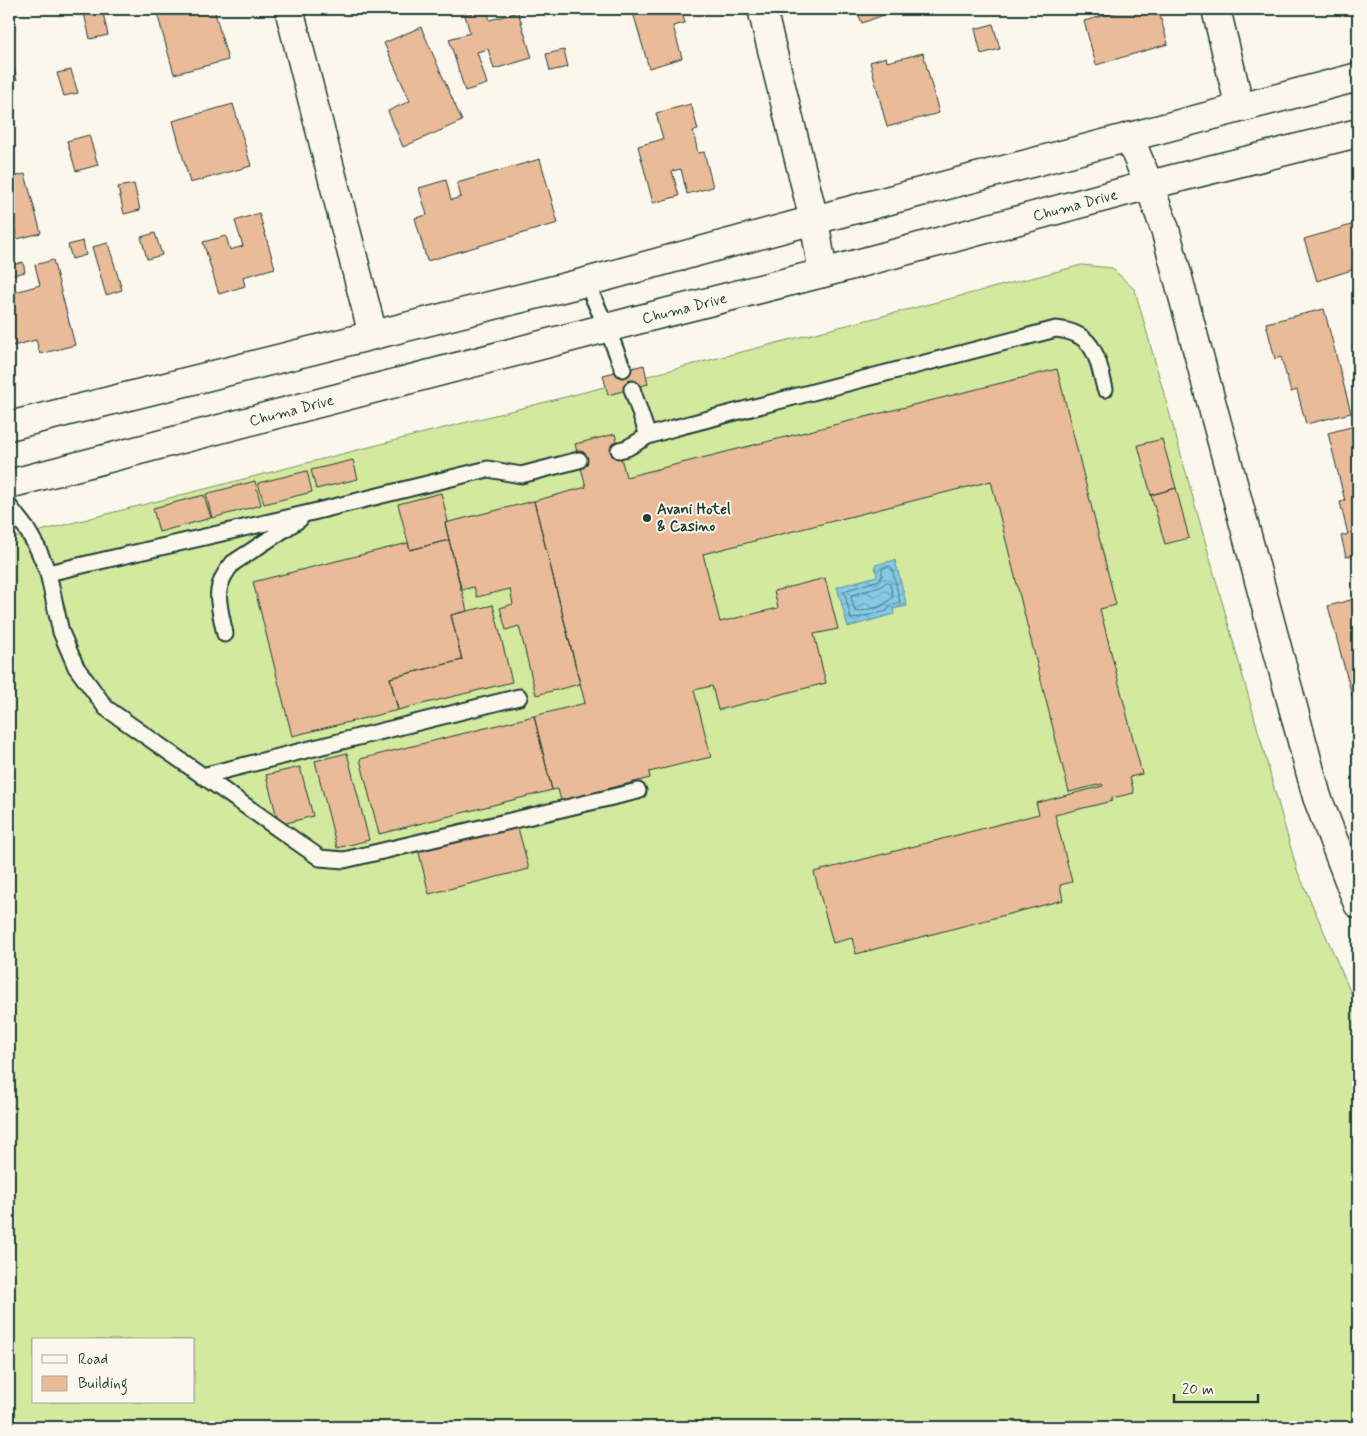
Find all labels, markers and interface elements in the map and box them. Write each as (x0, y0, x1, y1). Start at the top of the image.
street label: Chuma Drive (1031, 185, 1120, 227)
street label: Chuma Drive (640, 289, 729, 329)
street label: Chuma Drive (247, 391, 336, 432)
place label: Avani Hotel & Casino (657, 500, 731, 537)
marker: Avani Hotel & Casino (641, 512, 653, 524)
legend (32, 1338, 195, 1404)
text: Road (78, 1350, 108, 1370)
scale bar (1174, 1371, 1258, 1403)
text: Building (78, 1374, 128, 1395)
text: 20 m (1182, 1380, 1214, 1400)

